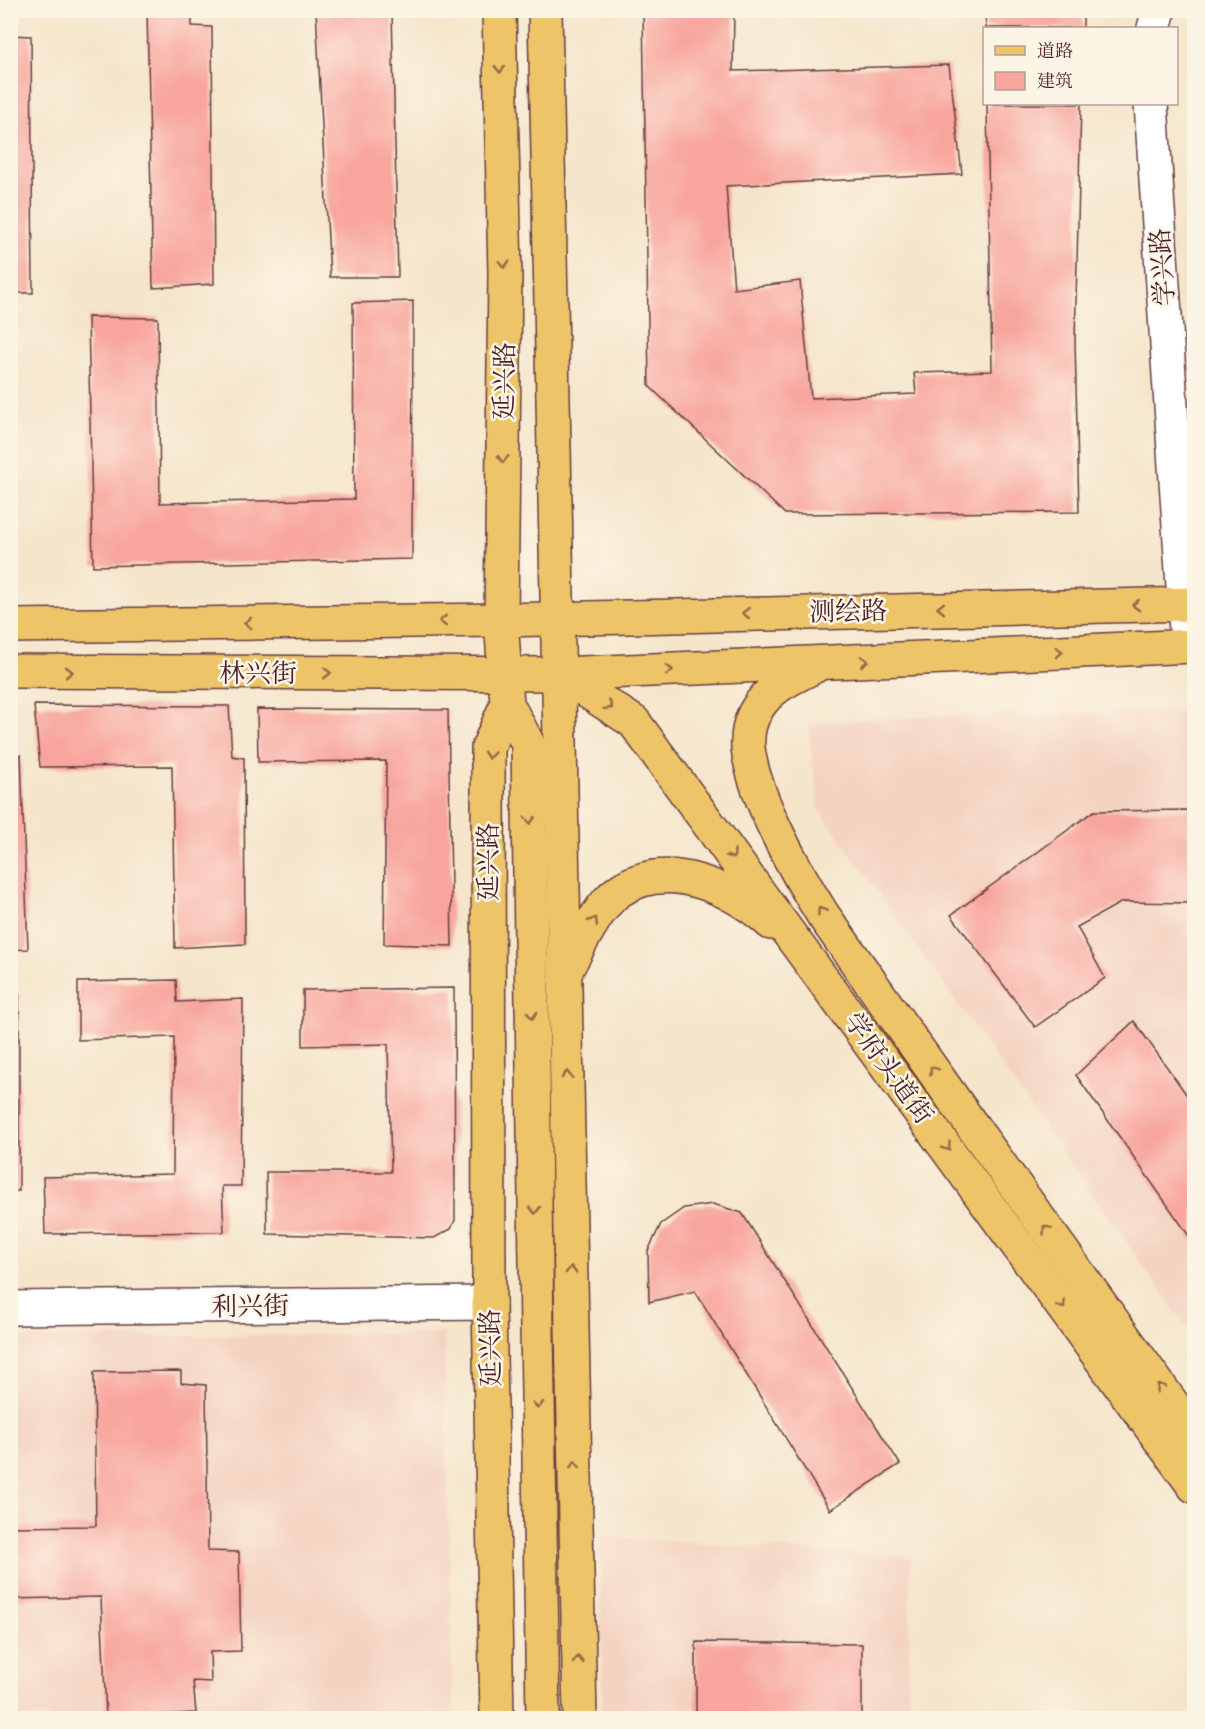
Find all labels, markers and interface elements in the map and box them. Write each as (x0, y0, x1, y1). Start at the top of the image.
legend (983, 27, 1178, 105)
text: 道路 (1037, 40, 1073, 66)
one-way arrow (494, 64, 507, 73)
text: 建筑 (1037, 70, 1073, 96)
street label: 学兴路 (1143, 227, 1186, 307)
one-way arrow (498, 259, 511, 268)
street label: 延兴路 (487, 342, 526, 420)
one-way arrow (497, 454, 509, 463)
street label: 测绘路 (809, 594, 887, 633)
one-way arrow (1132, 599, 1141, 611)
one-way arrow (937, 602, 946, 615)
one-way arrow (742, 607, 751, 619)
one-way arrow (438, 615, 447, 627)
one-way arrow (243, 617, 252, 629)
one-way arrow (1054, 646, 1063, 659)
one-way arrow (859, 654, 868, 667)
street label: 林兴街 (219, 657, 297, 694)
one-way arrow (664, 663, 673, 676)
one-way arrow (64, 666, 73, 678)
one-way arrow (322, 667, 331, 679)
one-way arrow (603, 698, 613, 710)
one-way arrow (483, 750, 496, 760)
one-way arrow (523, 816, 536, 825)
street label: 延兴路 (472, 823, 509, 901)
one-way arrow (725, 848, 736, 859)
one-way arrow (817, 906, 828, 917)
one-way arrow (587, 917, 599, 927)
street label: 学府头道街 (834, 1006, 940, 1133)
one-way arrow (526, 1011, 538, 1020)
one-way arrow (929, 1066, 940, 1077)
one-way arrow (561, 1071, 573, 1080)
one-way arrow (940, 1141, 951, 1152)
one-way arrow (529, 1206, 541, 1215)
one-way arrow (1042, 1224, 1053, 1235)
one-way arrow (565, 1266, 577, 1275)
street label: 利兴街 (211, 1289, 289, 1328)
one-way arrow (1055, 1298, 1066, 1309)
street label: 延兴路 (473, 1309, 512, 1387)
one-way arrow (1156, 1382, 1167, 1393)
one-way arrow (532, 1401, 544, 1410)
one-way arrow (568, 1461, 581, 1470)
one-way arrow (572, 1656, 585, 1665)

